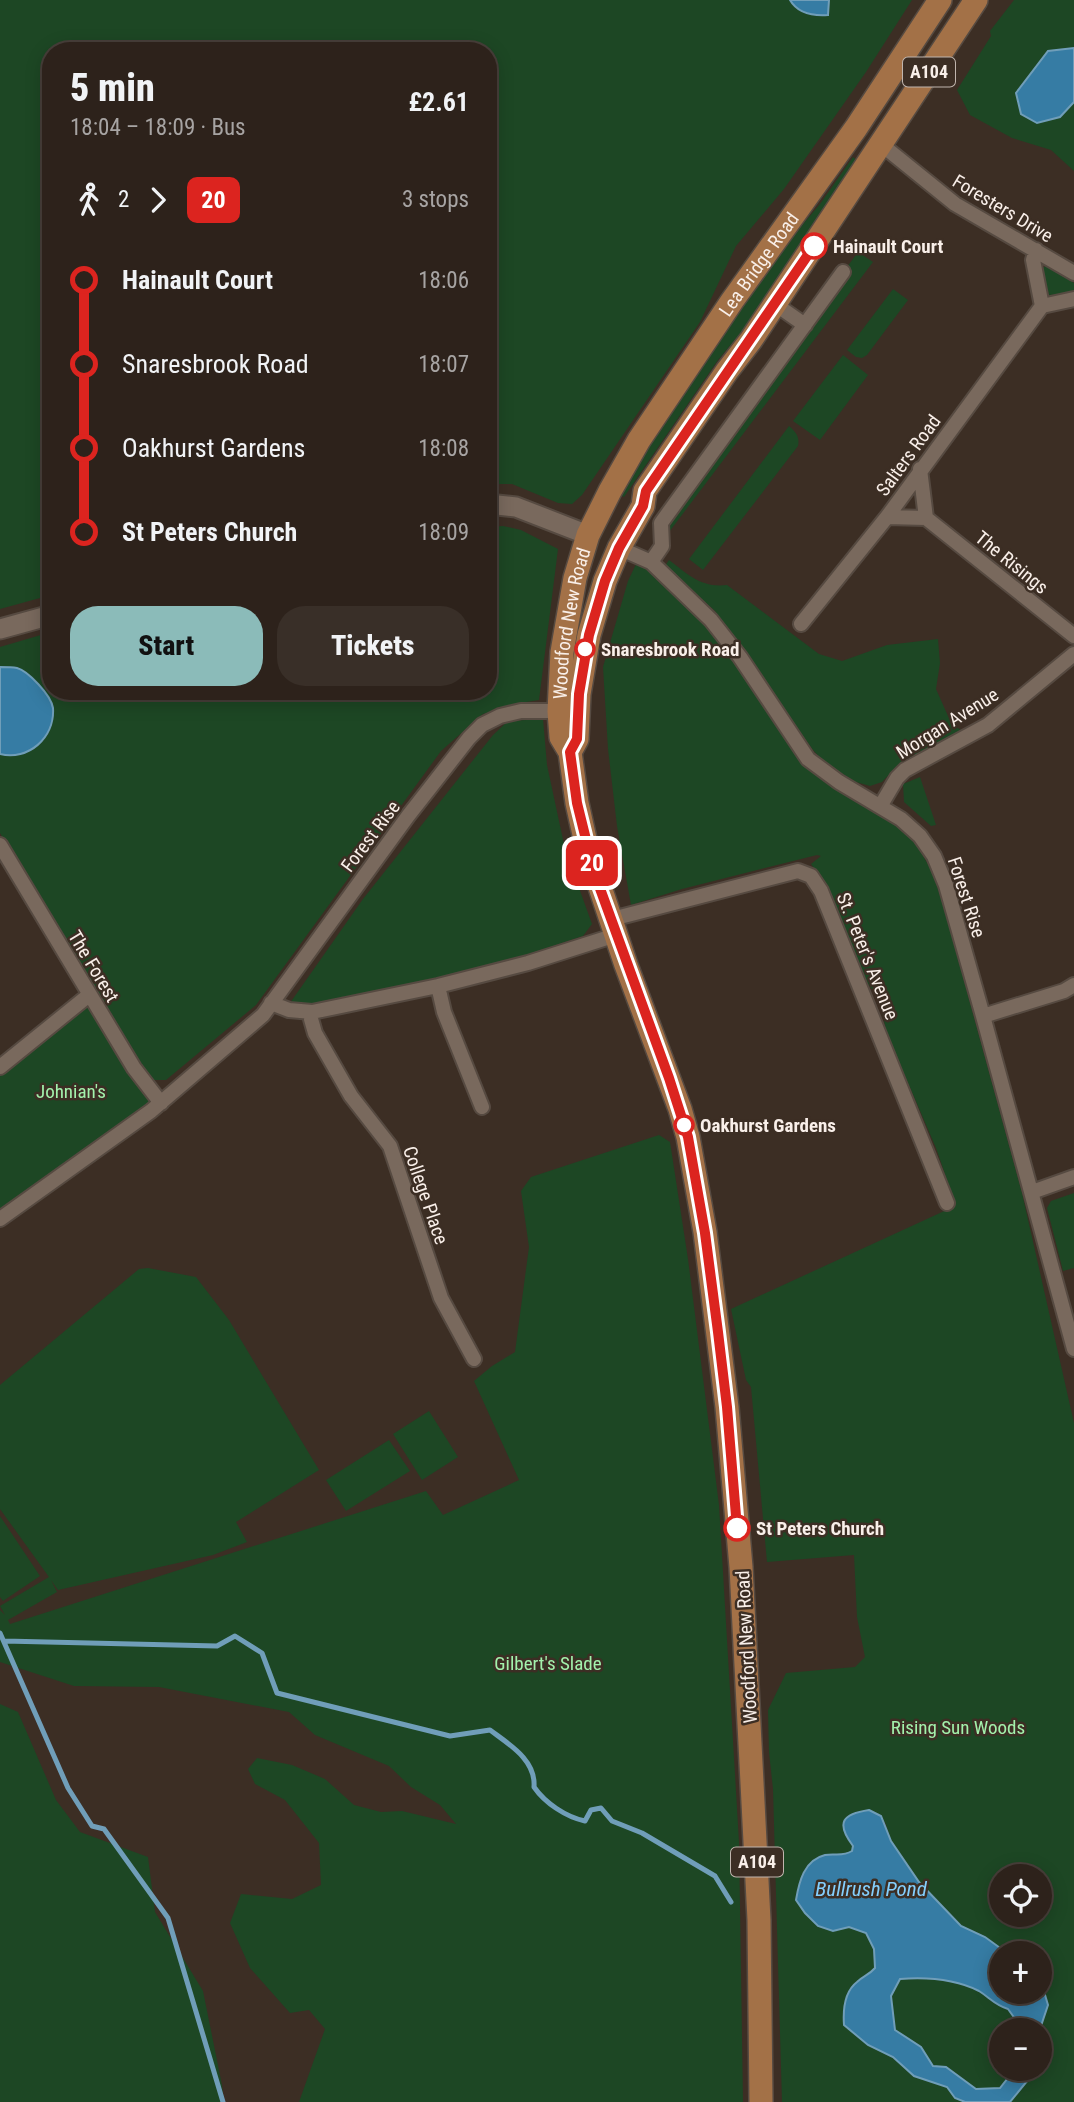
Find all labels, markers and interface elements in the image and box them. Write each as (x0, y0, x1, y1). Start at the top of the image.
road number: A104 (903, 58, 955, 86)
text: 5 min (70, 66, 155, 110)
text: £2.61 (408, 87, 469, 117)
text: 18:04 – 18:09 · Bus (70, 114, 246, 141)
street label: Foresters Drive (948, 169, 1057, 247)
icon: walk (70, 181, 108, 219)
icon: forward (139, 181, 177, 219)
text: 2 (118, 186, 129, 213)
text: 20 (201, 186, 226, 214)
text: 3 stops (402, 186, 469, 213)
street label: Lea Bridge Road (714, 208, 804, 321)
marker: Hainault Court (801, 233, 827, 259)
place label: Hainault Court (833, 235, 943, 258)
text: Hainault Court (122, 265, 273, 295)
text: 18:06 (418, 267, 469, 294)
text: Snaresbrook Road (122, 349, 309, 379)
text: 18:07 (418, 351, 469, 378)
street label: Salters Road (871, 410, 946, 500)
text: Oakhurst Gardens (122, 433, 305, 463)
text: 18:08 (418, 435, 469, 462)
text: St Peters Church (122, 517, 297, 547)
text: 18:09 (418, 519, 469, 546)
street label: The Risings (971, 526, 1053, 599)
street label: Woodford New Road (549, 545, 595, 700)
button: Start (70, 606, 263, 686)
button: Tickets (277, 606, 469, 686)
place label: Snaresbrook Road (601, 638, 739, 661)
marker: Snaresbrook Road (575, 639, 595, 659)
street label: Morgan Avenue (892, 683, 1003, 764)
street label: Forest Rise (336, 796, 405, 877)
line badge: 20 (560, 840, 624, 886)
text: 20 (580, 849, 604, 877)
street label: Forest Rise (943, 854, 990, 941)
street label: St. Peter's Avenue (832, 889, 904, 1023)
street label: The Forest (63, 926, 124, 1006)
park label: Johnian's (36, 1080, 106, 1103)
place label: Oakhurst Gardens (700, 1114, 836, 1137)
marker: Oakhurst Gardens (674, 1115, 694, 1135)
street label: College Place (398, 1143, 453, 1247)
marker: St Peters Church (724, 1515, 750, 1541)
place label: St Peters Church (756, 1517, 884, 1540)
street label: Woodford New Road (731, 1570, 762, 1724)
park label: Gilbert's Slade (494, 1652, 602, 1675)
park label: Rising Sun Woods (891, 1716, 1025, 1739)
road number: A104 (731, 1848, 783, 1876)
map controls (989, 1864, 1052, 2081)
button: locate (989, 1864, 1052, 1927)
water label: Bullrush Pond (815, 1877, 928, 1901)
button: + (989, 1941, 1052, 2004)
button: − (989, 2018, 1052, 2081)

